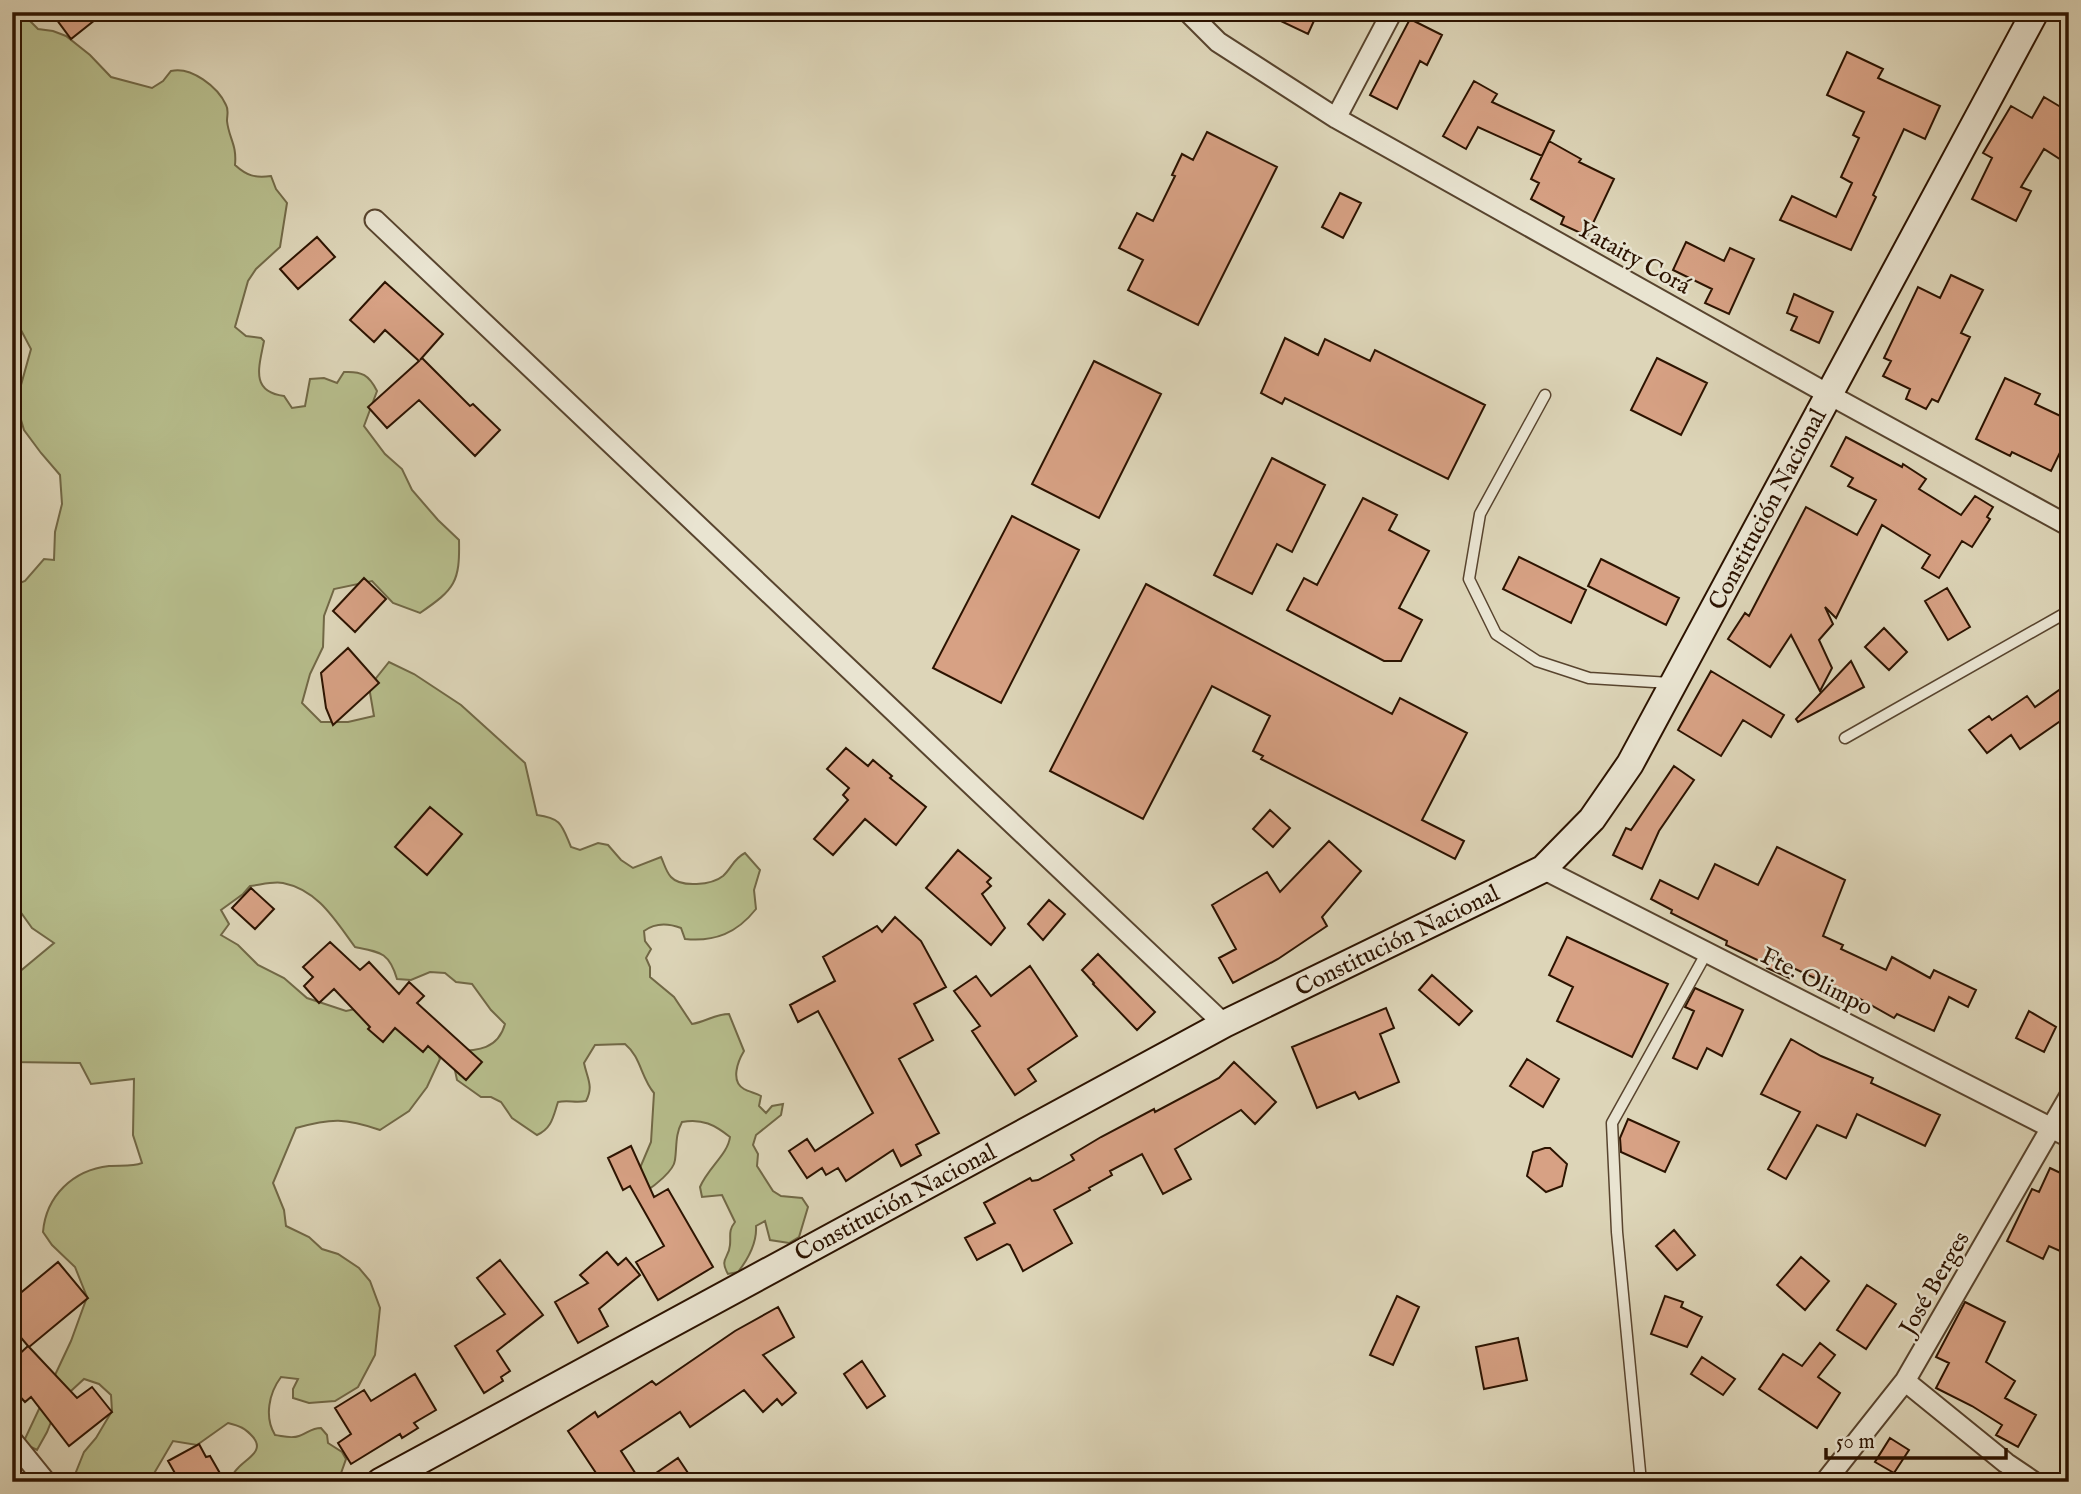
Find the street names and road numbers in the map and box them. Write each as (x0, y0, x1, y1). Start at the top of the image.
street label: Yataity Corá (1571, 214, 1696, 303)
street label: Constitución Nacional (1702, 403, 1835, 616)
street label: Constitución Nacional (1290, 878, 1505, 1004)
street label: Fte. Olimpo (1755, 941, 1878, 1024)
street label: Constitución Nacional (790, 1137, 1002, 1270)
street label: José Berges (1892, 1226, 1977, 1344)

